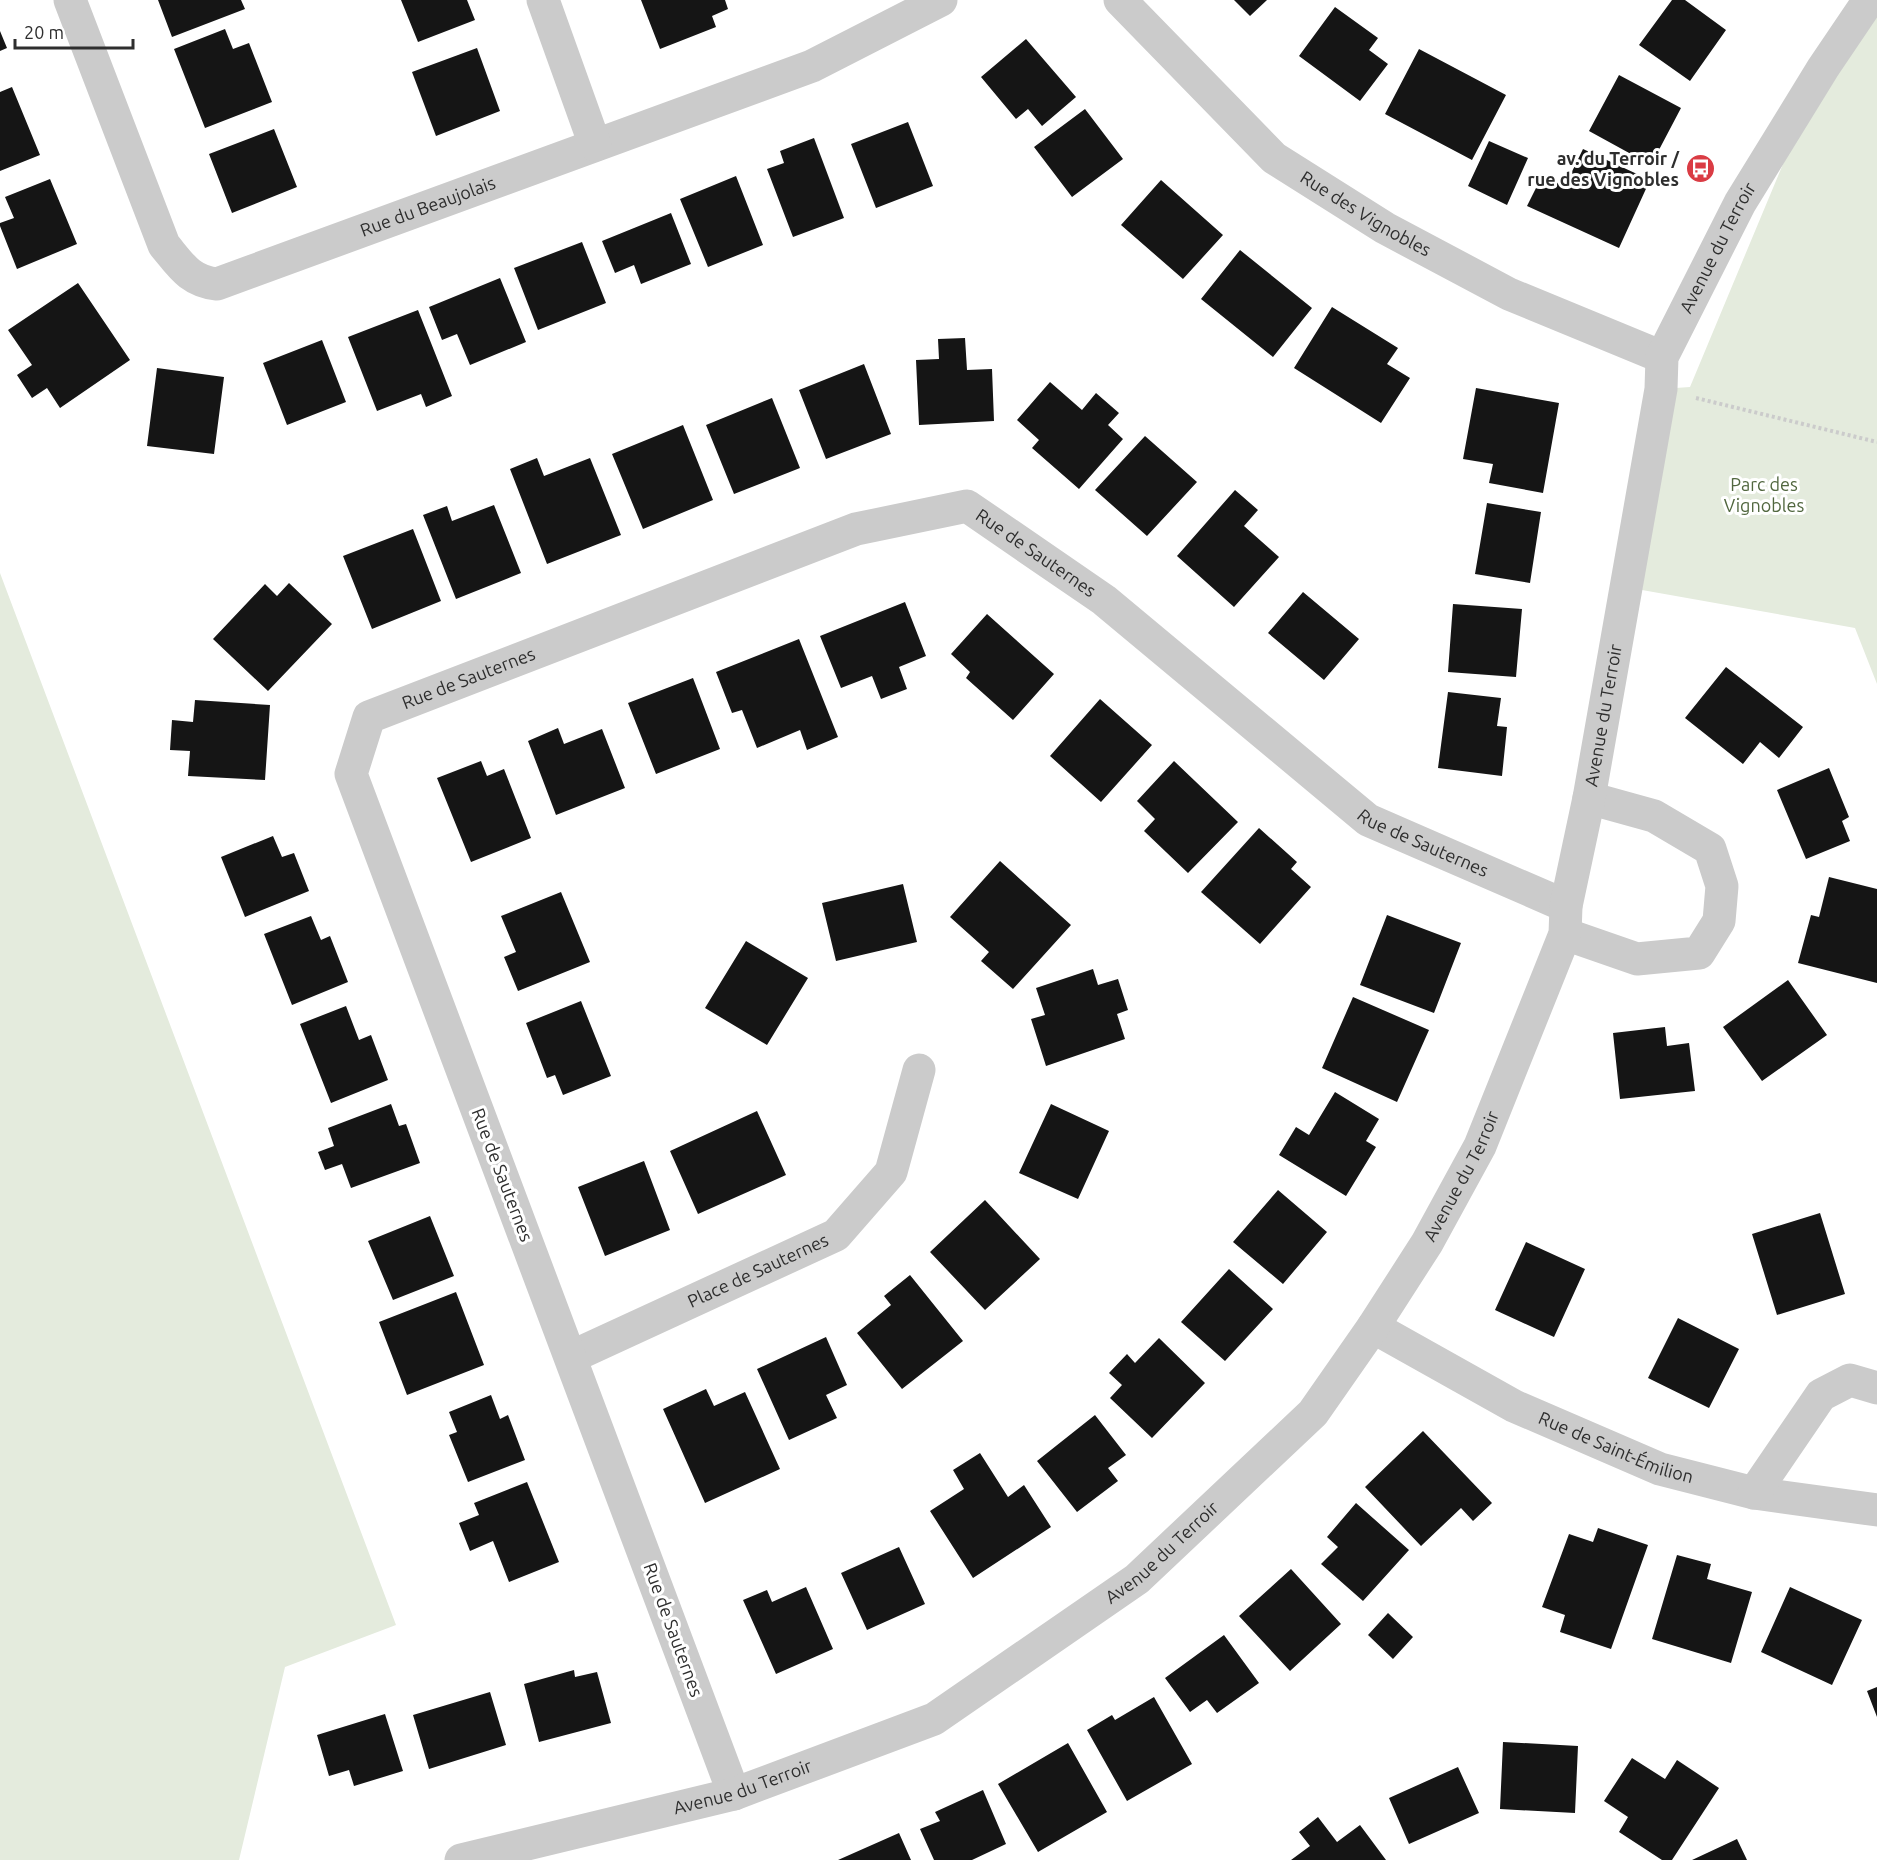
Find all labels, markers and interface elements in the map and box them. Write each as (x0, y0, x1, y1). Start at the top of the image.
scale bar (15, 12, 134, 50)
text: 20 m (24, 22, 64, 42)
place label: av. du Terroir / rue des Vignobles (1527, 148, 1679, 189)
bus stop icon: av. du Terroir / rue des Vignobles (1684, 153, 1716, 185)
street label: Rue des Vignobles (1297, 166, 1435, 260)
street label: Rue du Beaujolais (357, 172, 498, 240)
street label: Avenue du Terroir (1675, 178, 1759, 316)
park label: Parc des Vignobles (1724, 474, 1804, 515)
street label: Rue de Sauternes (972, 504, 1100, 601)
street label: Avenue du Terroir (1580, 642, 1625, 788)
street label: Rue de Sauternes (399, 643, 538, 712)
street label: Rue de Sauternes (1354, 805, 1492, 880)
street label: Rue de Sauternes (468, 1105, 538, 1244)
street label: Avenue du Terroir (1419, 1108, 1502, 1245)
street label: Place de Sauternes (684, 1229, 831, 1311)
street label: Rue de Saint-Émilion (1536, 1407, 1696, 1486)
street label: Avenue du Terroir (1101, 1497, 1222, 1607)
street label: Rue de Sauternes (640, 1560, 708, 1699)
street label: Avenue du Terroir (671, 1755, 814, 1817)

